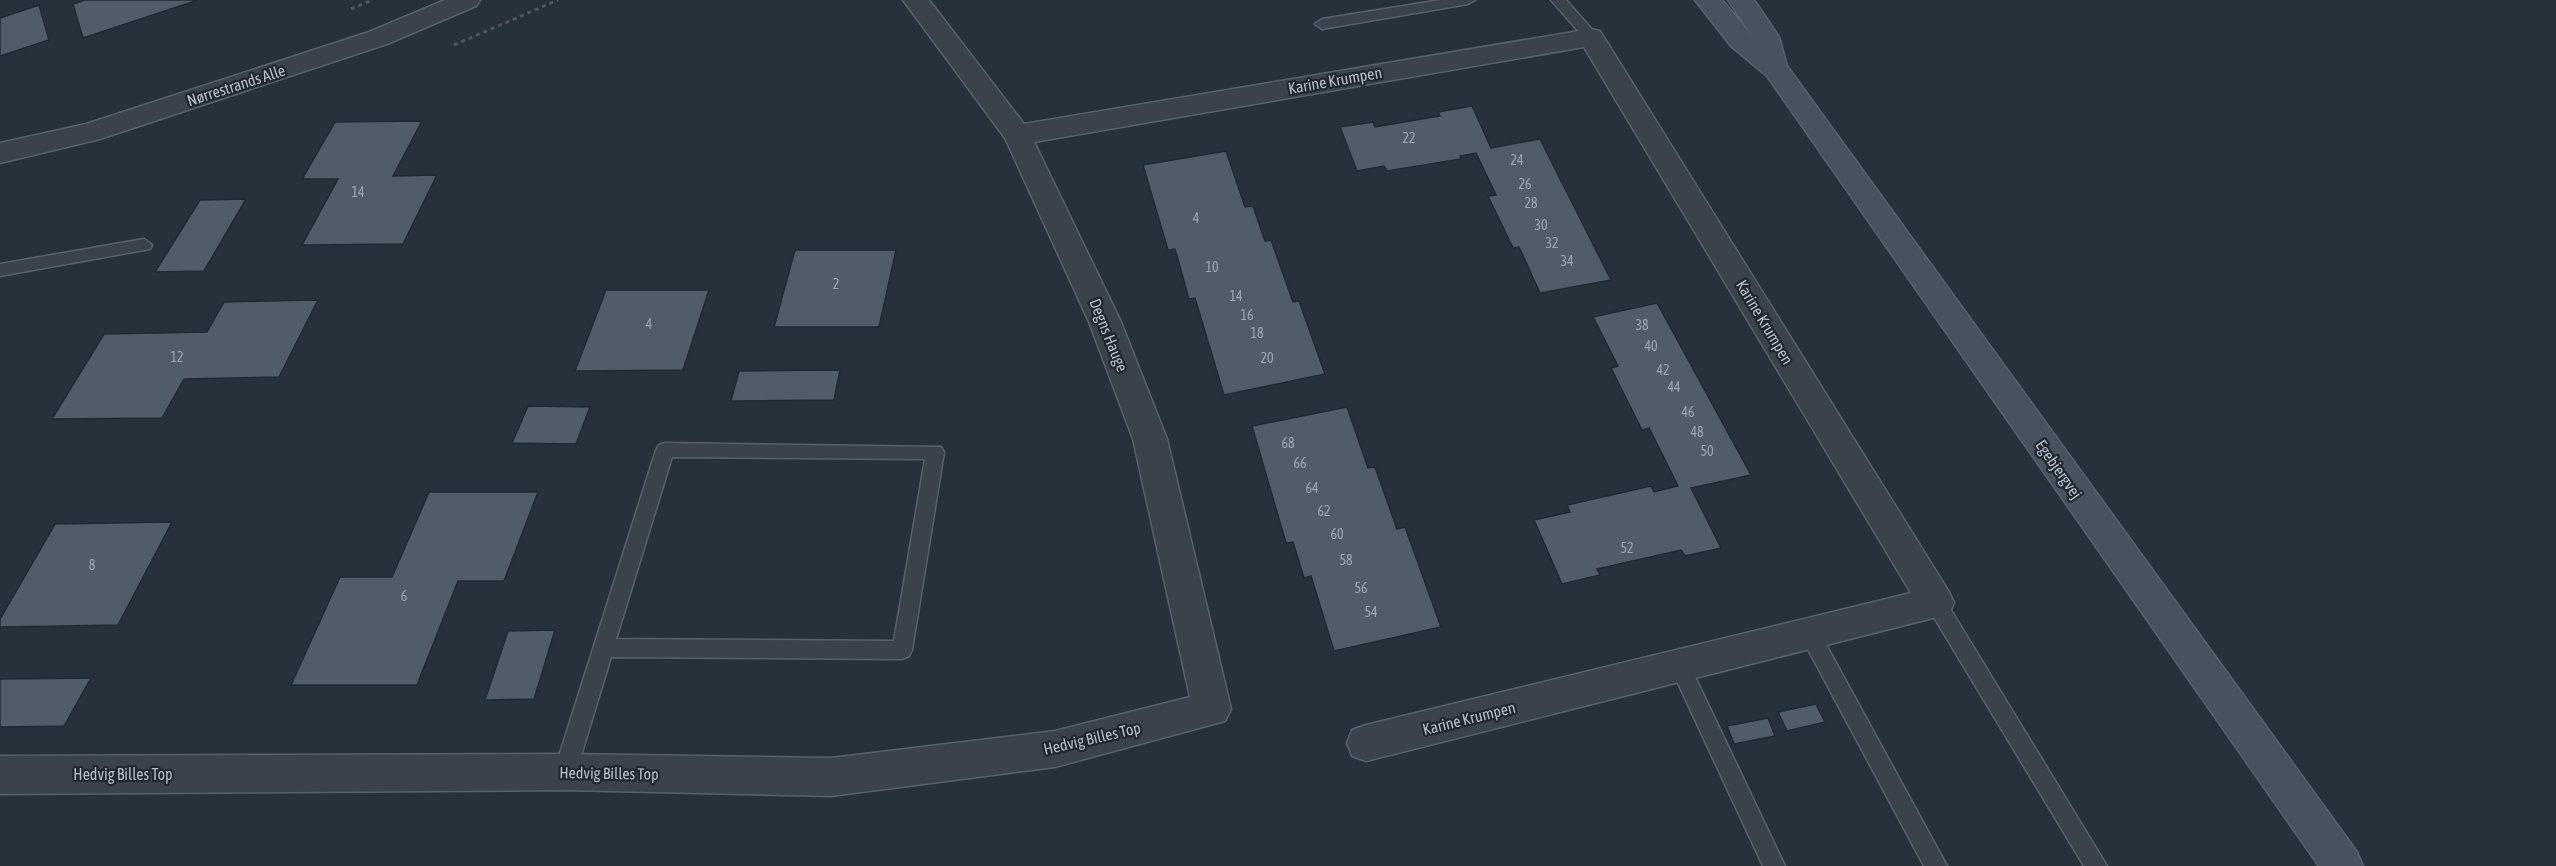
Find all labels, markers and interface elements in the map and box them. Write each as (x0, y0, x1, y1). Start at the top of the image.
street label: Nørrestrands Alle (185, 61, 287, 109)
street label: Karine Krumpen (1287, 63, 1384, 98)
house number: 22 (1402, 130, 1416, 146)
house number: 24 (1510, 152, 1524, 168)
house number: 26 (1518, 176, 1532, 192)
house number: 14 (351, 184, 365, 200)
house number: 28 (1524, 195, 1538, 211)
house number: 4 (1193, 210, 1200, 226)
house number: 30 (1534, 217, 1548, 233)
house number: 32 (1545, 235, 1559, 251)
house number: 34 (1560, 253, 1574, 269)
house number: 10 (1205, 259, 1219, 275)
house number: 2 (833, 276, 839, 292)
street label: Karine Krumpen (1732, 277, 1797, 368)
house number: 14 (1229, 288, 1243, 304)
street label: Degns Hauge (1085, 296, 1132, 374)
house number: 16 (1240, 307, 1254, 323)
house number: 4 (646, 316, 653, 332)
house number: 38 (1635, 317, 1649, 333)
house number: 18 (1250, 325, 1264, 341)
house number: 40 (1644, 338, 1658, 354)
house number: 12 (170, 349, 184, 365)
house number: 20 (1260, 350, 1274, 366)
house number: 42 (1656, 362, 1670, 378)
house number: 44 (1667, 379, 1681, 395)
house number: 46 (1681, 404, 1695, 420)
house number: 48 (1690, 424, 1704, 440)
house number: 68 (1281, 435, 1295, 451)
street label: Egebjergvej (2031, 436, 2086, 502)
house number: 50 (1700, 443, 1714, 459)
house number: 66 (1293, 455, 1307, 471)
house number: 64 (1305, 480, 1319, 496)
house number: 62 (1317, 503, 1331, 519)
house number: 60 (1330, 526, 1344, 542)
house number: 52 (1620, 540, 1634, 556)
house number: 58 (1339, 552, 1353, 568)
house number: 8 (89, 557, 96, 573)
house number: 56 (1354, 580, 1368, 596)
house number: 6 (401, 588, 408, 604)
house number: 54 (1364, 604, 1378, 620)
street label: Karine Krumpen (1421, 698, 1518, 739)
street label: Hedvig Billes Top (1042, 718, 1143, 759)
street label: Hedvig Billes Top (559, 763, 659, 784)
street label: Hedvig Billes Top (73, 765, 173, 784)

